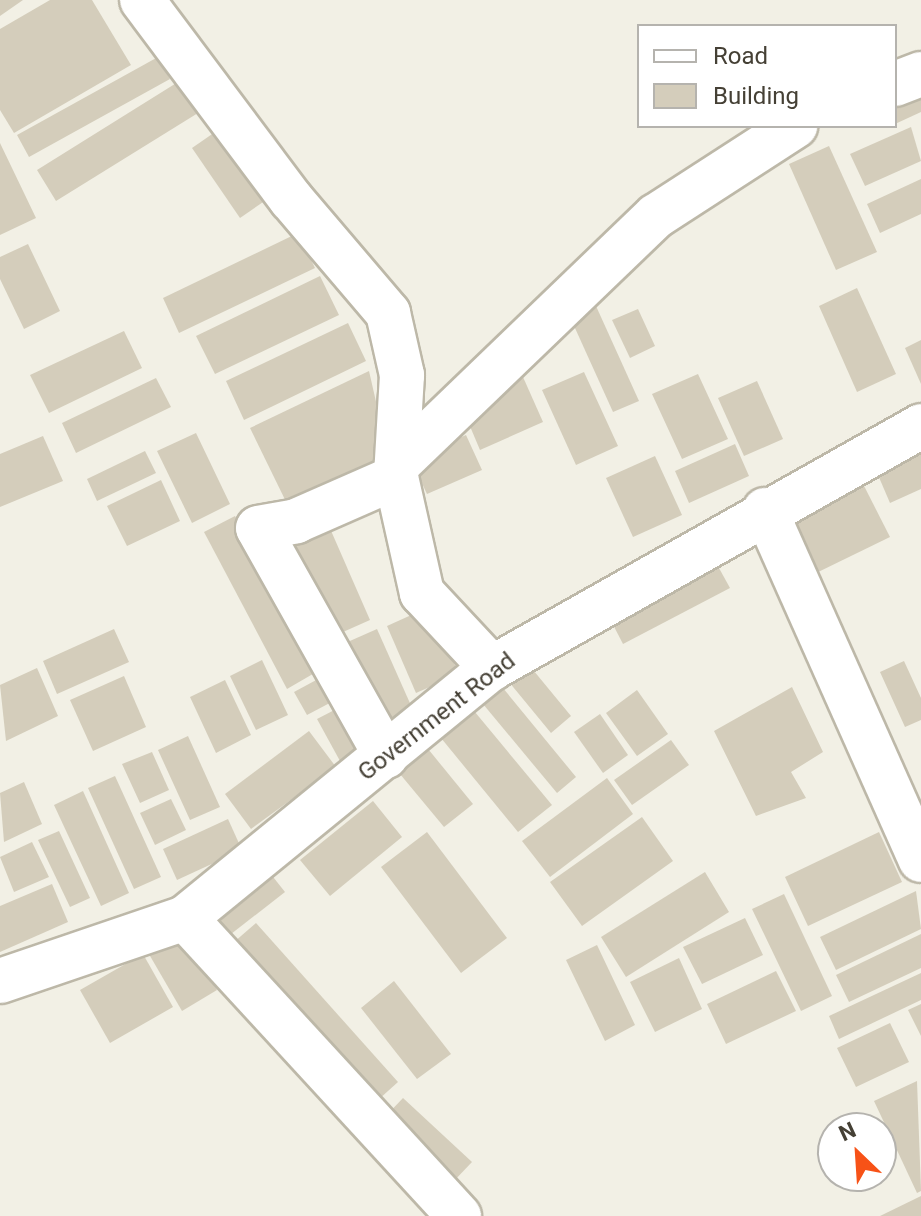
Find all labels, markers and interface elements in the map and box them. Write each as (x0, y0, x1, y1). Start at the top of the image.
legend (637, 24, 897, 128)
text: Road (713, 42, 768, 70)
text: Building (713, 82, 799, 110)
street label: Government Road (353, 647, 521, 787)
north arrow (817, 1112, 897, 1192)
text: N (835, 1117, 860, 1146)

